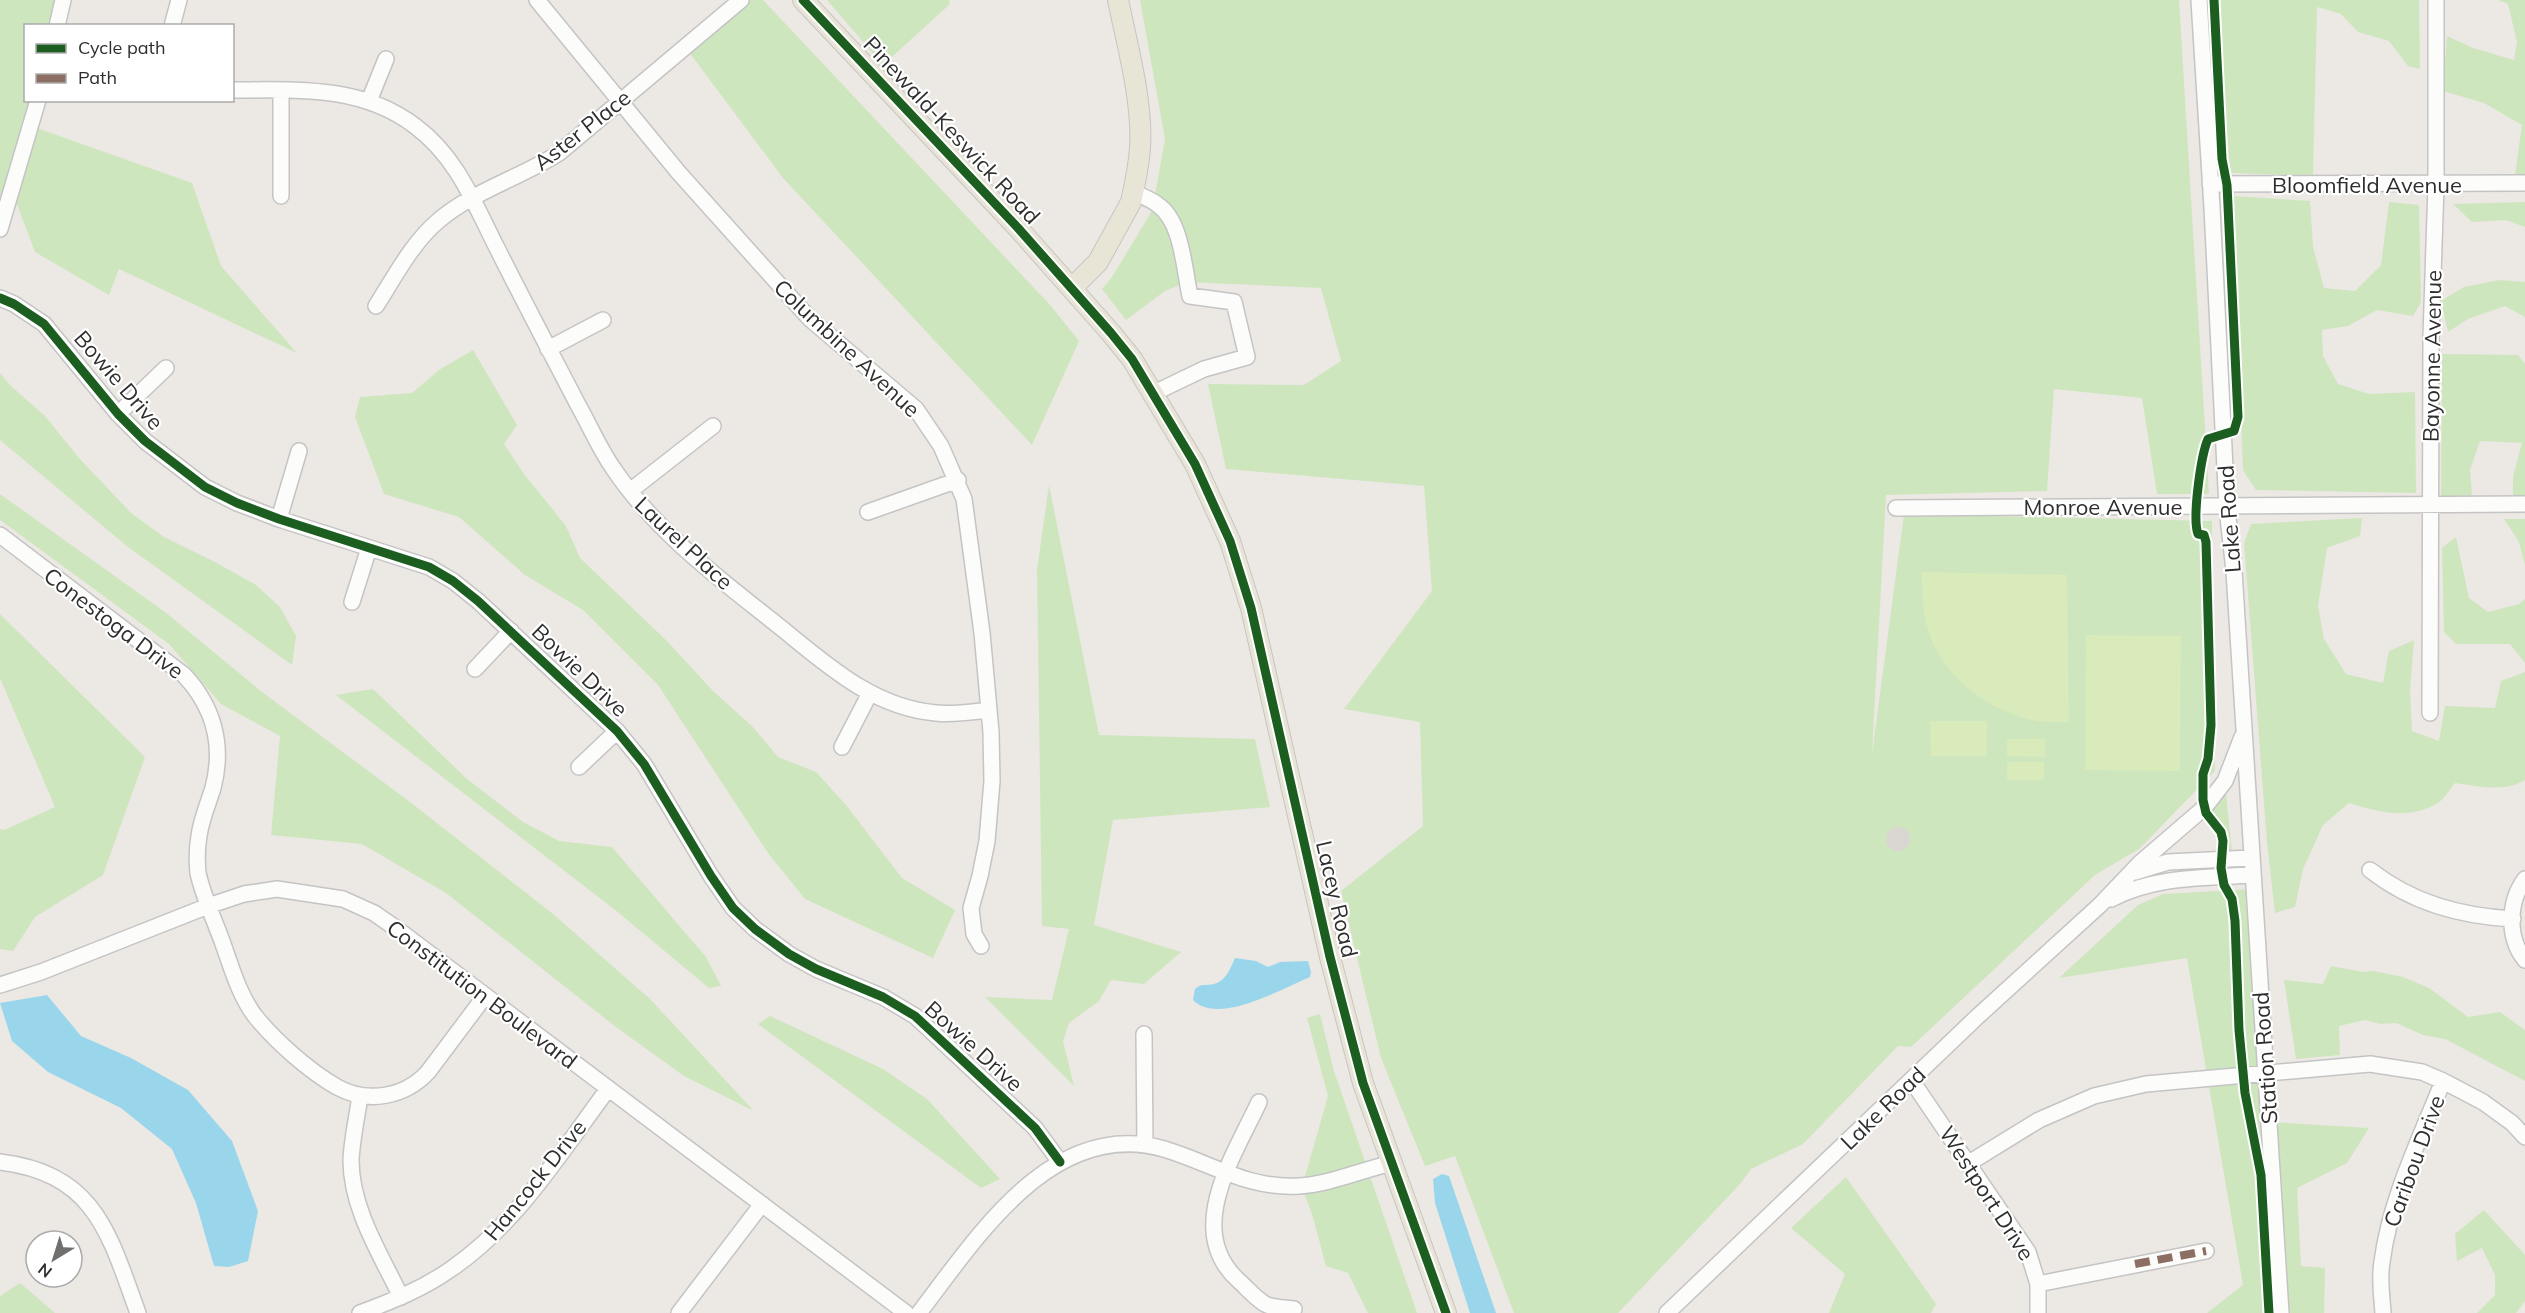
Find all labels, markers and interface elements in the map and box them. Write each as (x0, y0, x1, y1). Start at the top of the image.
legend (24, 24, 234, 102)
street label: Pinewald-Keswick Road (858, 30, 1046, 230)
text: Cycle path (78, 36, 165, 59)
text: Path (78, 66, 117, 89)
street label: Aster Place (528, 83, 636, 177)
street label: Bloomfield Avenue (2272, 171, 2462, 199)
street label: Bayonne Avenue (2416, 270, 2448, 442)
street label: Columbine Avenue (768, 273, 926, 423)
street label: Bowie Drive (68, 325, 170, 435)
street label: Lake Road (2211, 464, 2247, 574)
street label: Laurel Place (629, 490, 739, 596)
street label: Monroe Avenue (2023, 493, 2183, 521)
street label: Conestoga Drive (38, 561, 190, 685)
street label: Bowie Drive (526, 617, 634, 723)
street label: Lacey Road (1310, 838, 1364, 960)
street label: Constitution Boulevard (381, 913, 583, 1075)
street label: Station Road (2246, 991, 2284, 1125)
street label: Bowie Drive (919, 995, 1029, 1097)
street label: Lake Road (1834, 1060, 1932, 1156)
street label: Caribou Drive (2377, 1091, 2451, 1231)
street label: Hancock Drive (478, 1114, 592, 1246)
street label: Westport Drive (1933, 1121, 2041, 1265)
north arrow (24, 1229, 84, 1289)
text: N (34, 1259, 56, 1282)

